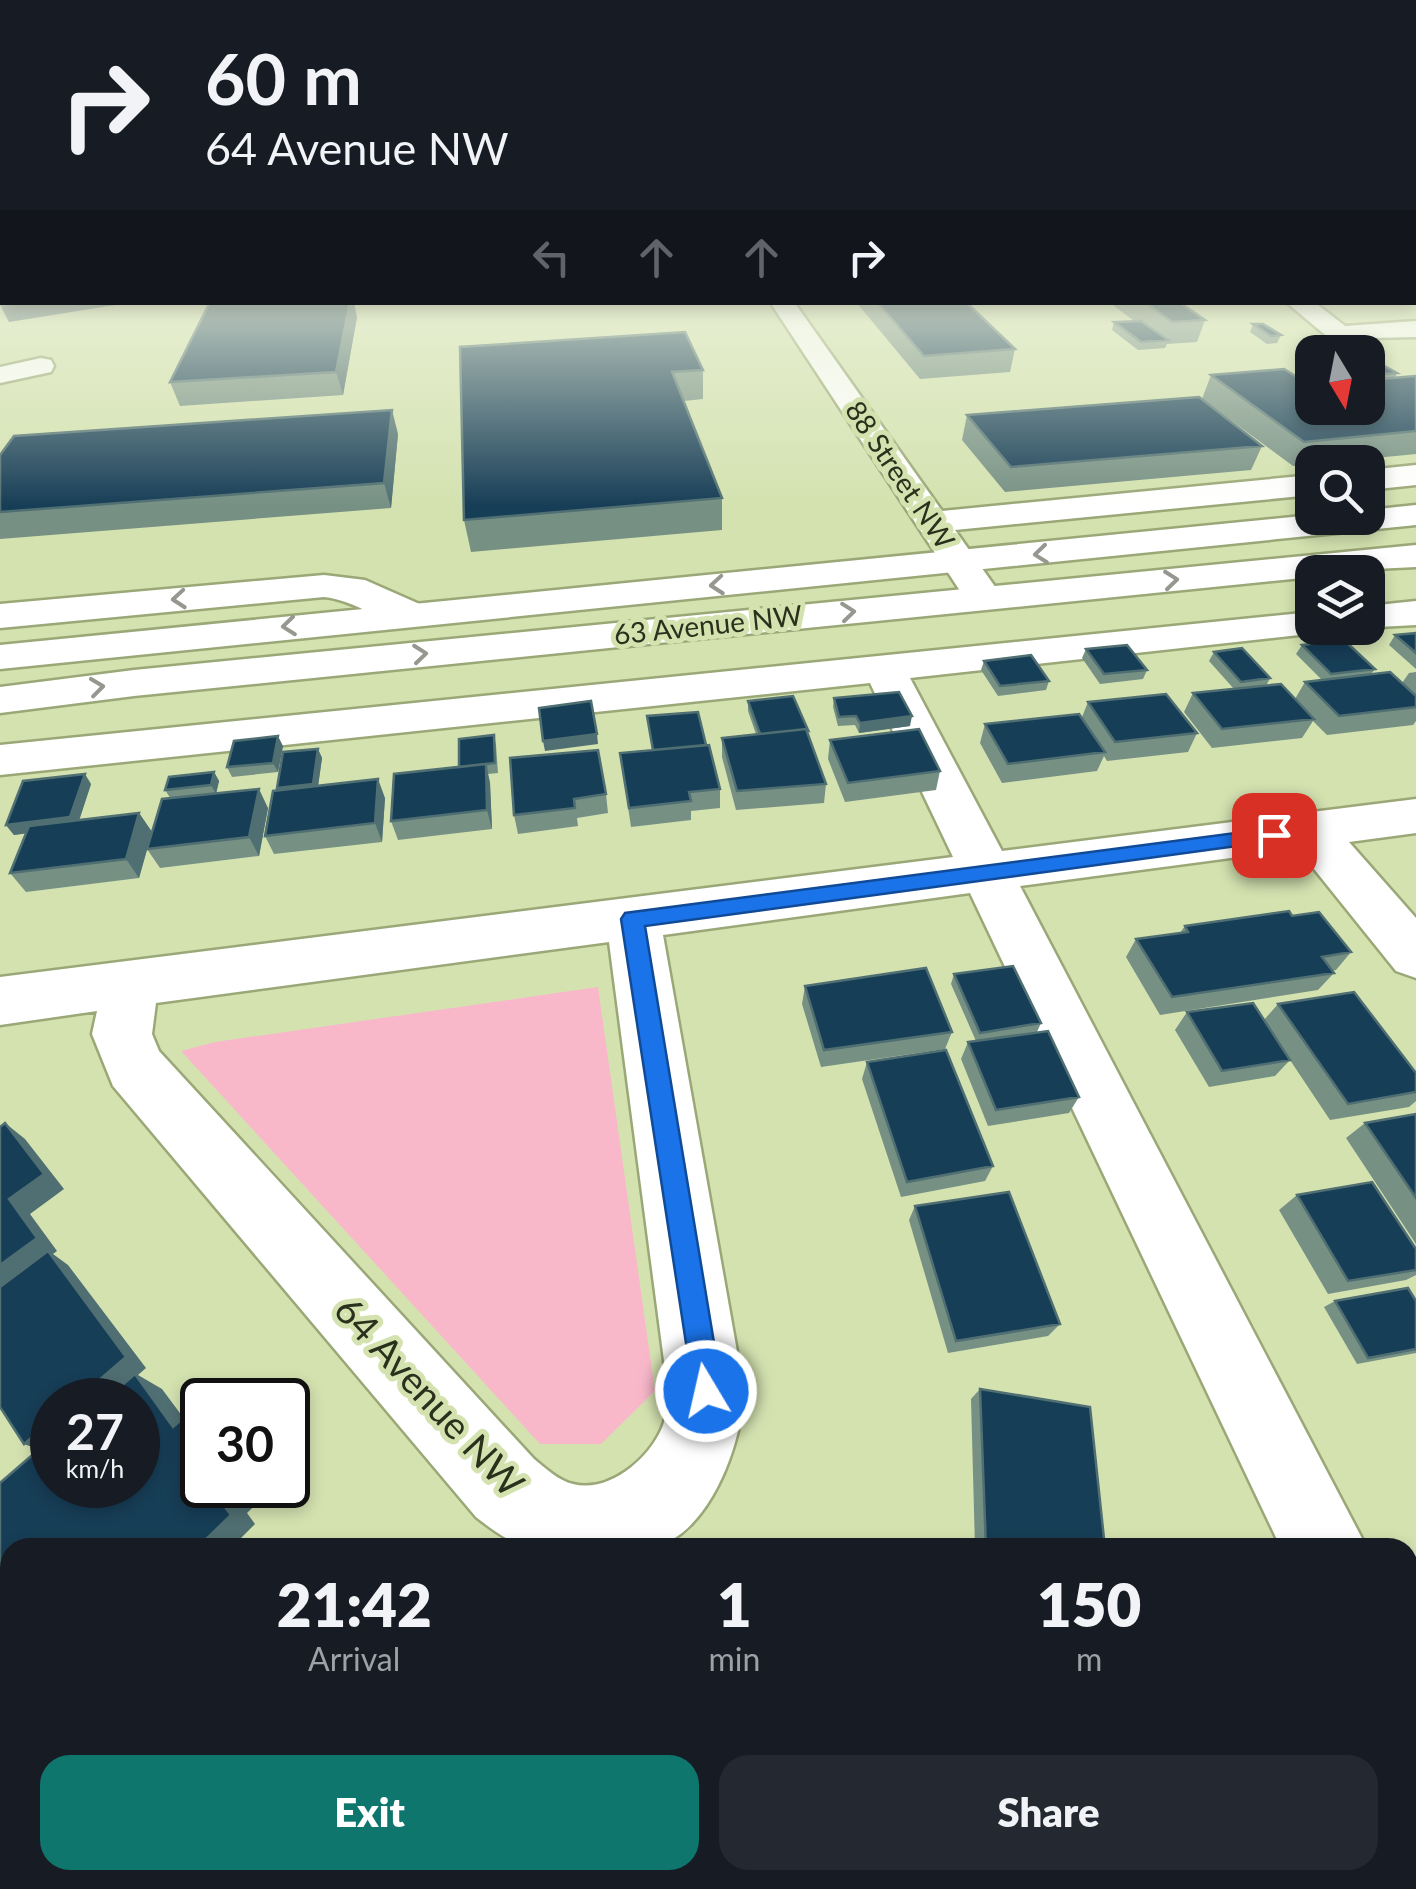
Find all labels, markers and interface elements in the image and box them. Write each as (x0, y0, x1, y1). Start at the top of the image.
text: 60 m (205, 36, 362, 120)
icon: right (40, 40, 170, 170)
text: 64 Avenue NW (205, 121, 509, 175)
icon: left (524, 230, 579, 285)
icon: ahead (629, 230, 684, 285)
icon: ahead (734, 230, 789, 285)
icon: right (839, 230, 894, 285)
north arrow (1295, 335, 1385, 425)
map controls (1295, 335, 1385, 645)
street label: 88 Street NW (839, 394, 963, 555)
button: search (1295, 445, 1385, 535)
one-way arrow (1032, 543, 1048, 564)
button: layers (1295, 555, 1385, 645)
one-way arrow (1164, 570, 1180, 591)
one-way arrow (709, 574, 725, 595)
one-way arrow (171, 588, 187, 610)
street label: 63 Avenue NW (612, 597, 804, 651)
one-way arrow (840, 601, 856, 623)
one-way arrow (281, 614, 297, 636)
one-way arrow (412, 644, 428, 665)
one-way arrow (89, 677, 105, 698)
pin (1232, 793, 1317, 878)
icon: arrive (1247, 808, 1302, 863)
street label: 64 Avenue NW (326, 1286, 535, 1505)
position arrow (654, 1339, 758, 1443)
speed limit sign: 30 (180, 1378, 310, 1508)
text: 27 (66, 1401, 124, 1461)
text: km/h (66, 1453, 124, 1483)
text: 21:42 (277, 1568, 432, 1640)
text: 1 (717, 1568, 752, 1640)
text: 150 (1037, 1568, 1141, 1640)
text: Arrival (308, 1639, 400, 1678)
text: min (708, 1639, 760, 1678)
text: m (1076, 1639, 1102, 1678)
button: Exit (40, 1755, 699, 1870)
button: Share (719, 1755, 1378, 1870)

